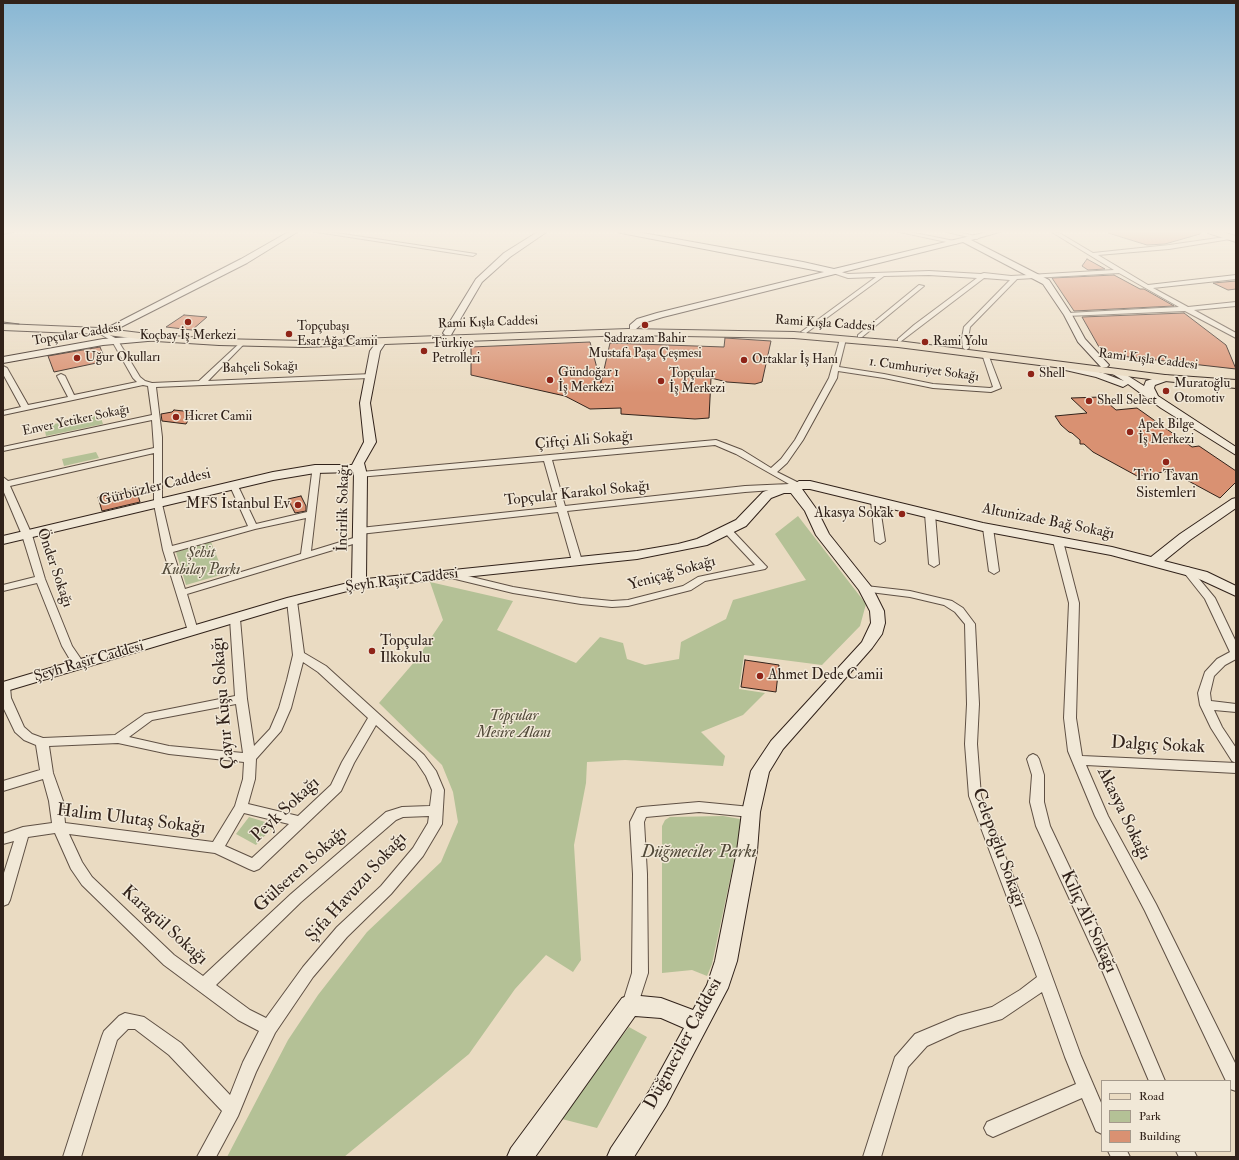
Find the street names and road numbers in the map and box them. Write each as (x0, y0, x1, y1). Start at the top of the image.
street label: Rami Kışla Caddesi (438, 313, 538, 333)
street label: Rami Kışla Caddesi (774, 313, 876, 335)
street label: Topçular Caddesi (31, 320, 123, 350)
street label: Rami Kışla Caddesi (1097, 346, 1199, 374)
street label: 1. Cumhuriyet Sokağı (868, 355, 980, 385)
street label: Bahçeli Sokağı (222, 359, 298, 377)
street label: Enver Yetiker Sokağı (21, 402, 131, 440)
street label: Çiftçi Ali Sokağı (534, 428, 634, 454)
street label: İncirlik Sokağı (334, 464, 354, 552)
street label: Gürbüzler Caddesi (97, 465, 213, 511)
street label: Topçular Karakol Sokağı (503, 477, 651, 511)
street label: Altunizade Bağ Sokağı (980, 500, 1116, 544)
street label: Önder Sokağı (32, 526, 76, 610)
street label: Yeniçağ Sokağı (626, 553, 718, 595)
street label: Şeyh Raşit Caddesi (345, 565, 459, 597)
street label: Çayır Kuşu Sokağı (207, 636, 241, 770)
street label: Şeyh Raşit Caddesi (32, 638, 146, 686)
street label: Dalgıç Sokak (1110, 733, 1206, 759)
street label: Akasya Sokağı (1091, 764, 1155, 864)
street label: Peyk Sokağı (247, 773, 325, 847)
street label: Celepoğlu Sokağı (966, 786, 1030, 910)
street label: Halim Ulutaş Sokağı (55, 800, 207, 840)
street label: Gülseren Sokağı (250, 822, 352, 918)
street label: Şifa Havuzu Sokağı (302, 828, 412, 948)
street label: Kılıç Ali Sokağı (1055, 867, 1121, 977)
street label: Karagül Sokağı (116, 882, 212, 970)
street label: Düğmeciler Caddesi (640, 975, 728, 1113)

